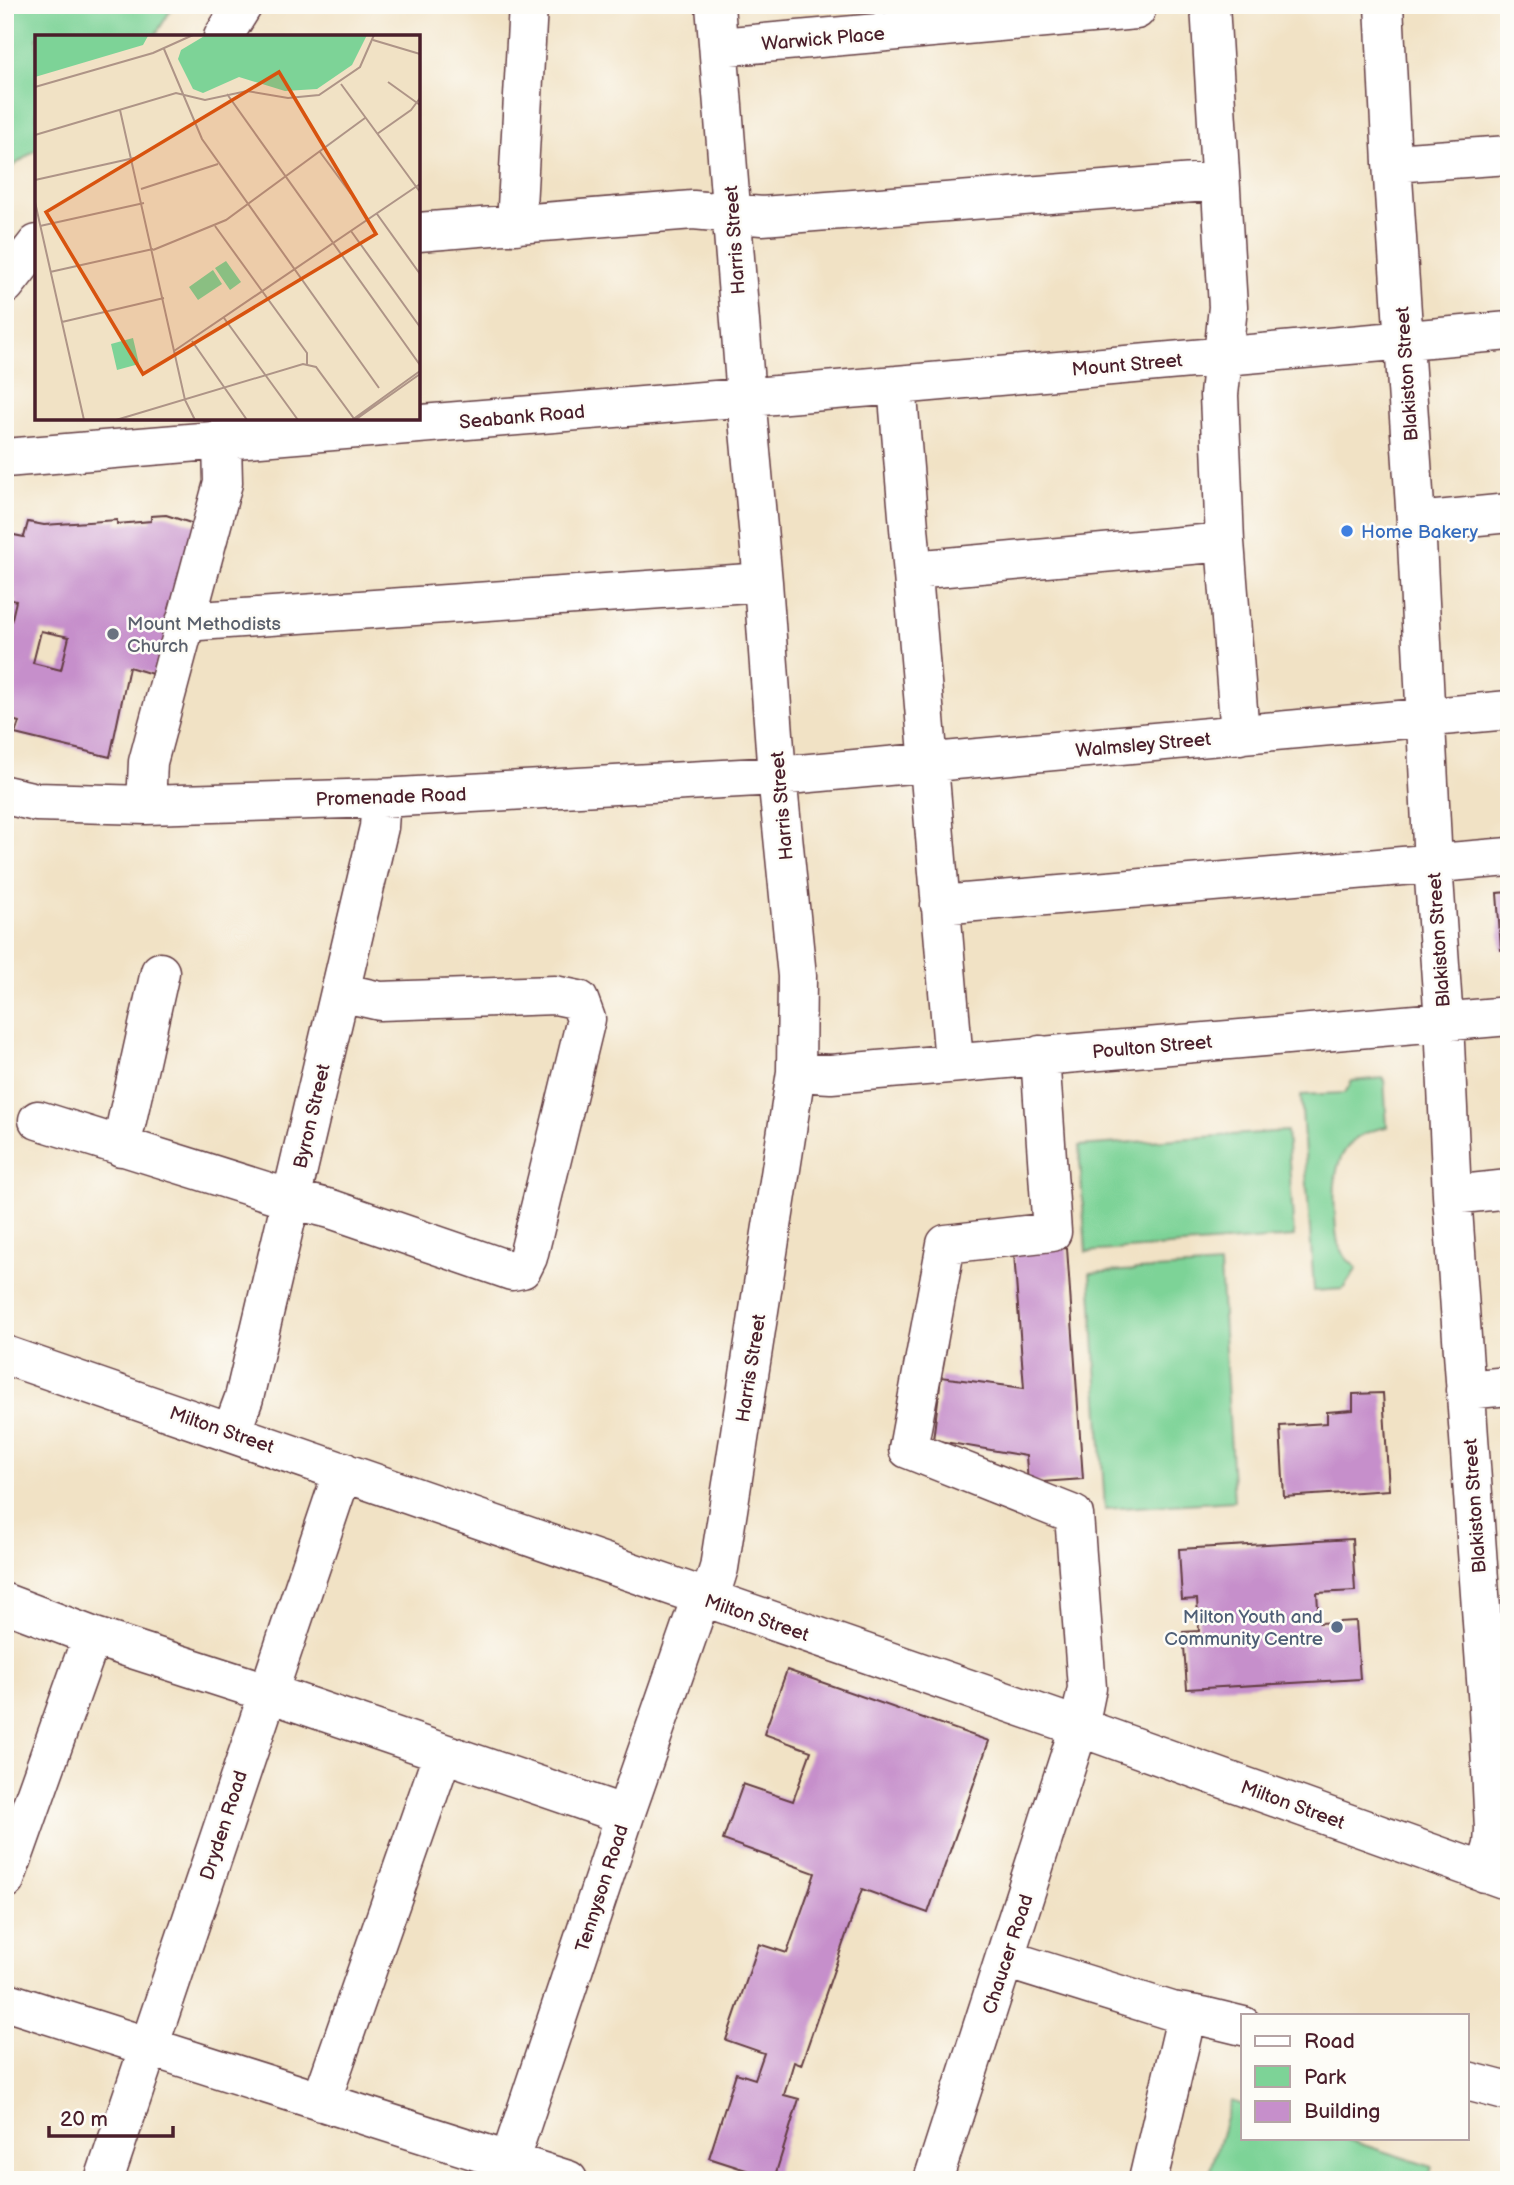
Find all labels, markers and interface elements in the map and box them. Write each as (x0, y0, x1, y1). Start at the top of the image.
street label: Warwick Place (760, 23, 886, 56)
inset map (35, 35, 420, 420)
street label: Harris Street (720, 184, 751, 295)
street label: Blakiston Street (1391, 306, 1424, 442)
street label: Mount Street (1071, 349, 1184, 382)
street label: Seabank Road (458, 401, 586, 434)
place label: Home Bakery (1361, 521, 1479, 544)
marker: Home Bakery (1339, 523, 1355, 539)
place label: Mount Methodists Church (127, 613, 281, 658)
marker: Mount Methodists Church (105, 626, 121, 642)
street label: Walmsley Street (1074, 728, 1212, 763)
street label: Harris Street (766, 750, 799, 861)
street label: Promenade Road (315, 783, 467, 812)
street label: Blakiston Street (1423, 872, 1456, 1008)
street label: Poulton Street (1091, 1031, 1213, 1064)
street label: Byron Street (289, 1062, 336, 1171)
street label: Harris Street (732, 1312, 771, 1424)
street label: Milton Street (166, 1402, 277, 1459)
street label: Blakiston Street (1459, 1438, 1492, 1574)
street label: Milton Street (701, 1590, 812, 1647)
place label: Milton Youth and Community Centre (1164, 1606, 1323, 1651)
marker: Milton Youth and Community Centre (1329, 1619, 1345, 1635)
street label: Dryden Road (196, 1768, 253, 1883)
street label: Milton Street (1237, 1776, 1348, 1835)
street label: Tennyson Road (571, 1822, 634, 1955)
street label: Chaucer Road (978, 1892, 1039, 2017)
legend (1241, 2014, 1468, 2140)
text: Road (1304, 2029, 1355, 2054)
text: Park (1304, 2065, 1347, 2090)
scale bar (49, 2094, 173, 2138)
text: Building (1304, 2099, 1380, 2124)
text: 20 m (60, 2107, 108, 2132)

